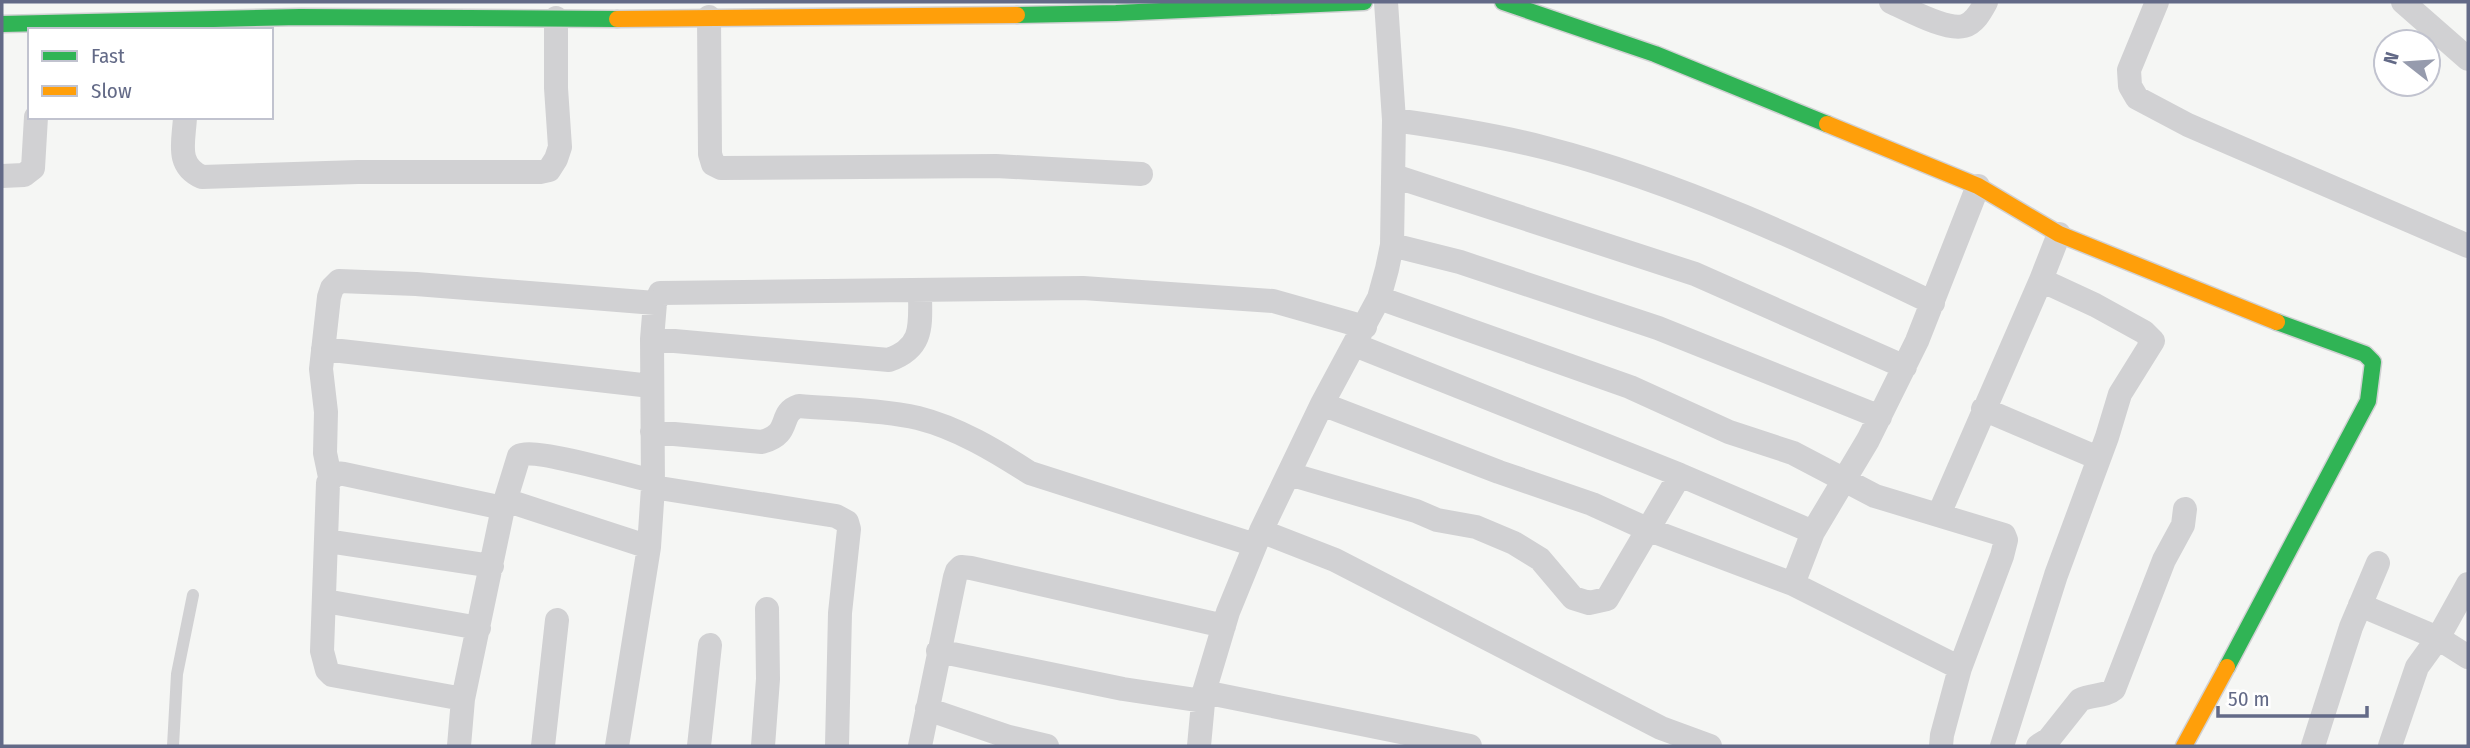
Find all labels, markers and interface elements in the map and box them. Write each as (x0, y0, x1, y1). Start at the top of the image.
legend (28, 28, 273, 119)
north arrow (2372, 28, 2442, 98)
text: Fast (91, 43, 125, 69)
text: N (2379, 49, 2404, 67)
text: Slow (91, 78, 132, 104)
scale bar (2218, 674, 2367, 718)
text: 50 m (2228, 686, 2270, 712)

